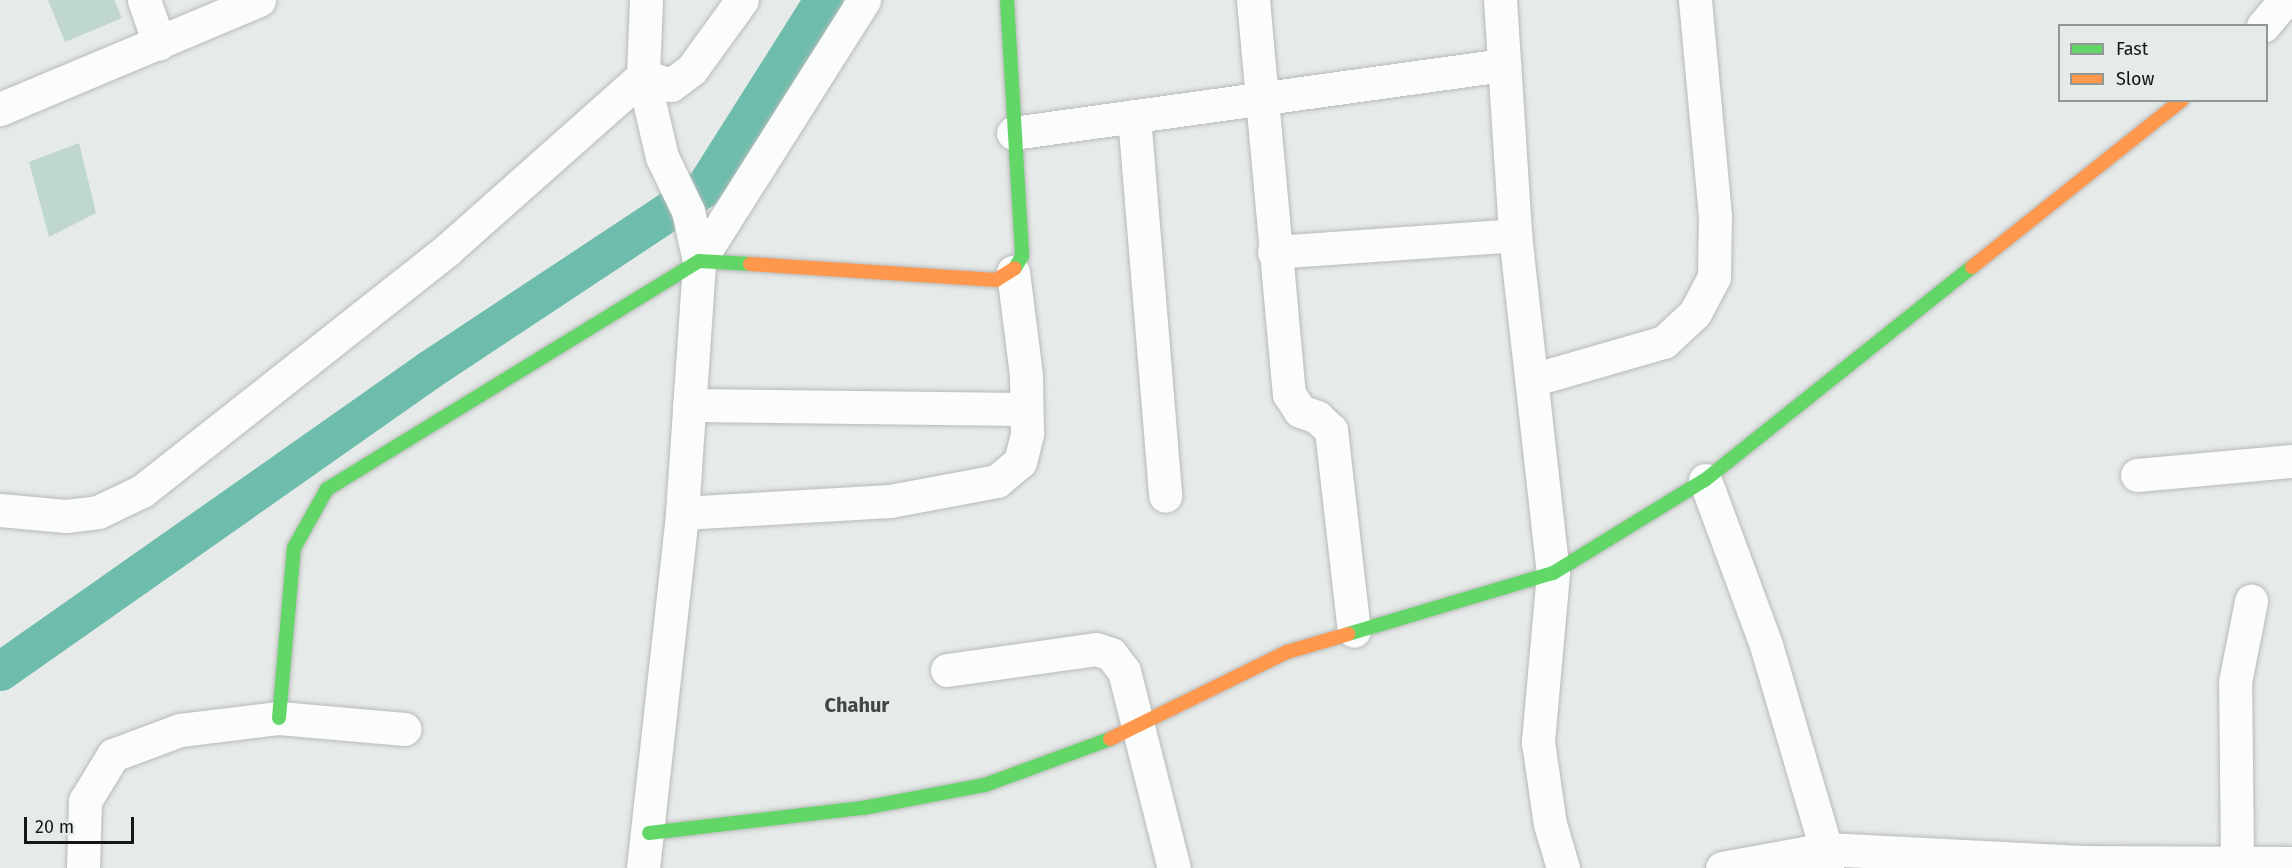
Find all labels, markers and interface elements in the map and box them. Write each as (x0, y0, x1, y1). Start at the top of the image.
legend (2058, 24, 2268, 102)
text: Fast (2116, 38, 2148, 60)
text: Slow (2116, 68, 2154, 90)
district label: Chahur (825, 693, 889, 717)
scale bar (27, 805, 136, 843)
text: 20 m (35, 816, 74, 838)

